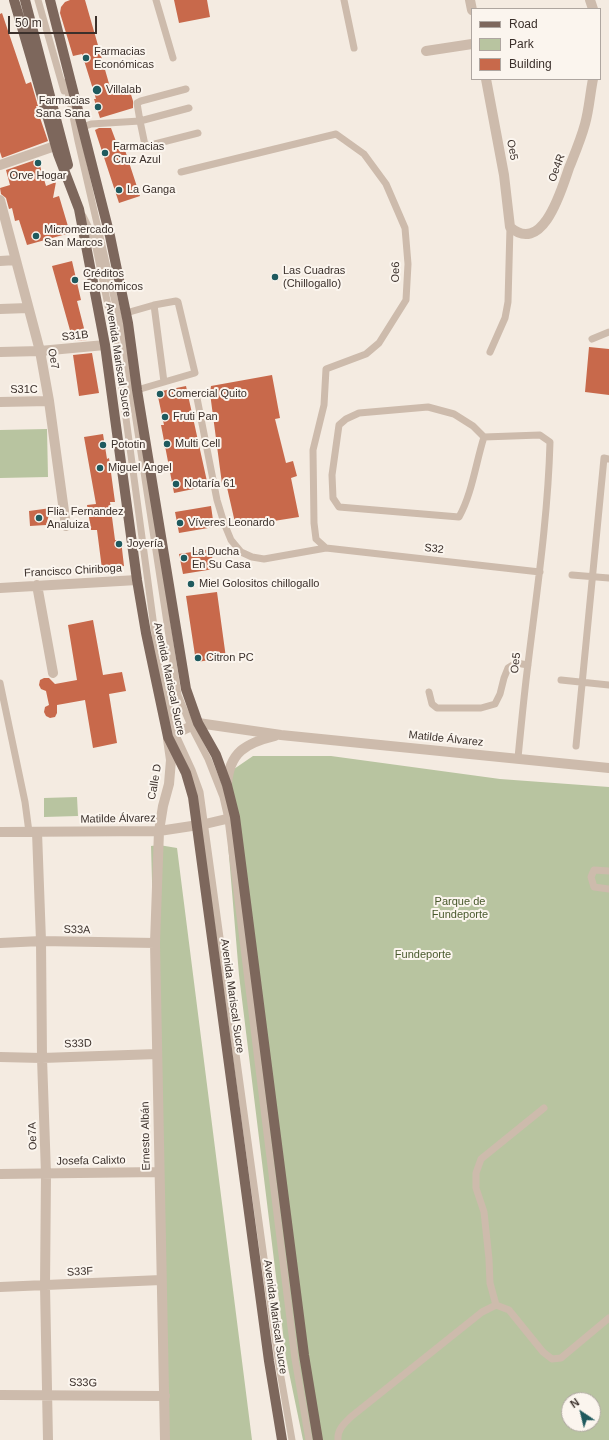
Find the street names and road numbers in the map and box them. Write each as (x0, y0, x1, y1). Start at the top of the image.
street label: Oe5 (504, 139, 520, 161)
street label: Oe4R (546, 152, 568, 184)
street label: Oe6 (389, 261, 403, 283)
street label: Avenida Mariscal Sucre (102, 302, 134, 418)
street label: S31B (61, 328, 89, 344)
street label: Oe7 (45, 348, 61, 370)
street label: S31C (10, 383, 38, 397)
street label: S32 (424, 541, 444, 557)
street label: Francisco Chiriboga (24, 562, 122, 580)
street label: Avenida Mariscal Sucre (151, 621, 187, 737)
street label: Oe5 (508, 652, 524, 674)
street label: Matilde Álvarez (408, 729, 484, 749)
street label: Calle D (145, 763, 165, 801)
street label: Matilde Álvarez (80, 812, 156, 826)
street label: S33A (63, 923, 91, 937)
street label: Avenida Mariscal Sucre (217, 938, 247, 1054)
street label: S33D (64, 1037, 92, 1051)
street label: Ernesto Albán (139, 1101, 153, 1171)
street label: Oe7A (26, 1122, 40, 1150)
street label: Josefa Calixto (56, 1154, 126, 1168)
street label: Avenida Mariscal Sucre (260, 1259, 290, 1375)
street label: S33F (67, 1265, 93, 1279)
street label: S33G (69, 1376, 97, 1390)

